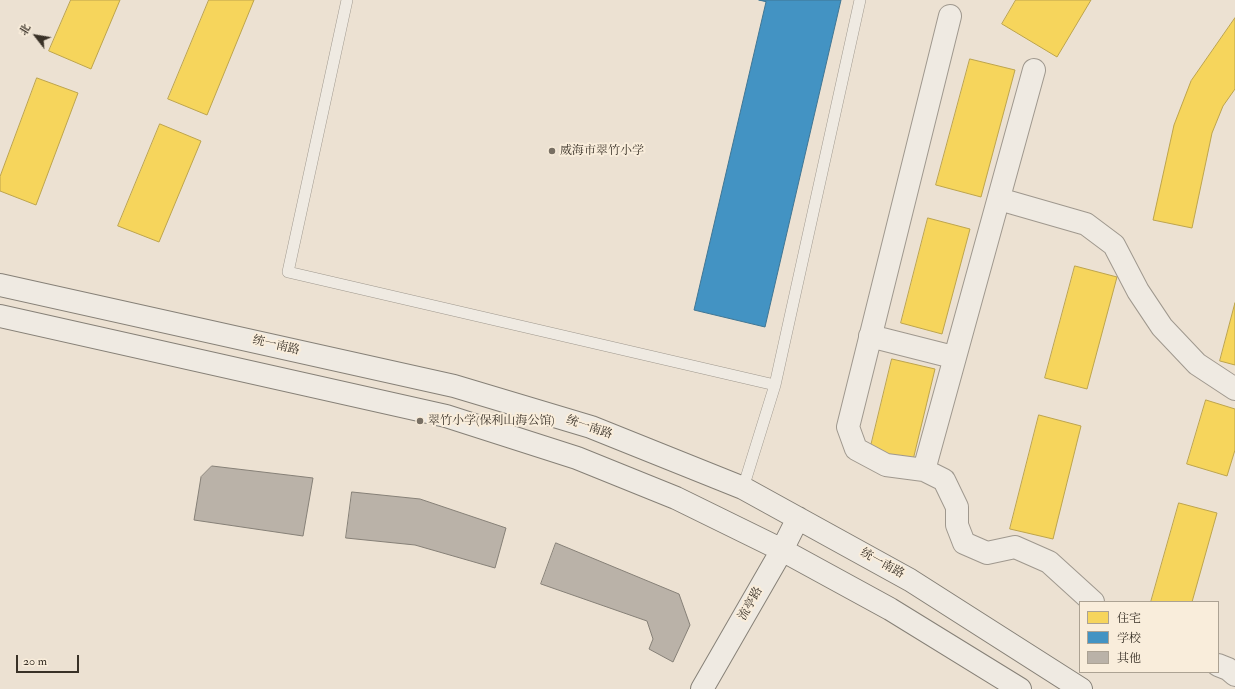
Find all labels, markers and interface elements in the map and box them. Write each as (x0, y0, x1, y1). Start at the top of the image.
north arrow (16, 16, 56, 56)
text: 北 (17, 21, 34, 38)
place label: 威海市翠竹小学 (560, 144, 644, 158)
marker: 威海市翠竹小学 (547, 146, 557, 156)
street label: 统一南路 (251, 334, 301, 358)
street label: 统一南路 (564, 413, 614, 443)
place label: 翠竹小学(保利山海公馆) (428, 414, 555, 428)
marker: 翠竹小学(保利山海公馆) (415, 416, 425, 426)
street label: 统一南路 (858, 546, 906, 582)
street label: 流亭路 (736, 585, 766, 623)
legend (1079, 601, 1219, 673)
text: 住宅 (1117, 611, 1141, 626)
text: 学校 (1117, 631, 1141, 646)
scale bar (18, 647, 81, 673)
text: 其他 (1117, 651, 1141, 666)
text: 20 m (23, 654, 47, 669)

